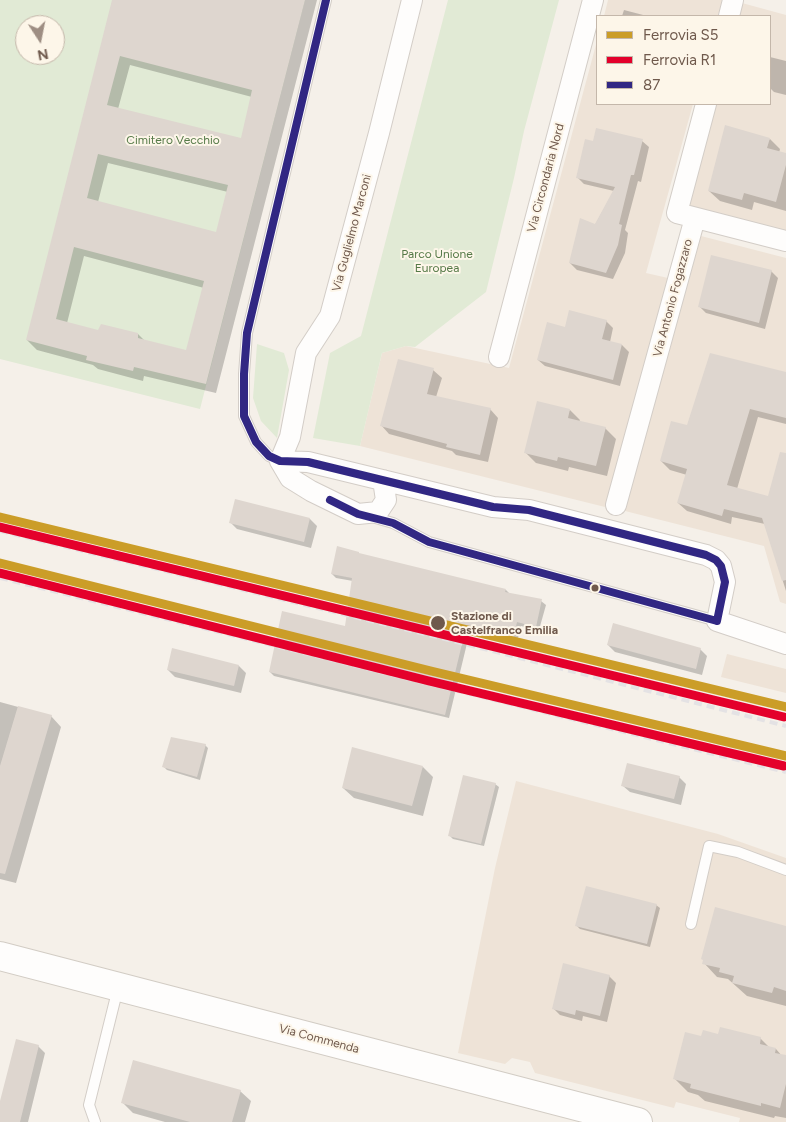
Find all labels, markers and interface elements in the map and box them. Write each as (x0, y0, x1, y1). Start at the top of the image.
north arrow (15, 15, 65, 65)
legend (596, 15, 771, 105)
text: Ferrovia S5 (643, 26, 718, 44)
text: N (36, 45, 50, 64)
text: Ferrovia R1 (643, 51, 716, 69)
text: 87 (643, 76, 660, 94)
street label: Via Circondaria Nord (525, 122, 567, 234)
park label: Cimitero Vecchio (126, 133, 220, 147)
street label: Via Guglielmo Marconi (329, 173, 375, 293)
street label: Via Antonio Fogazzaro (650, 238, 696, 358)
park label: Parco Unione Europea (401, 247, 473, 275)
unlabelled marker (590, 583, 600, 593)
place label: Stazione di Castelfranco Emilia (451, 609, 558, 637)
marker: Stazione di Castelfranco Emilia (429, 614, 447, 632)
street label: Via Commenda (277, 1021, 361, 1057)

